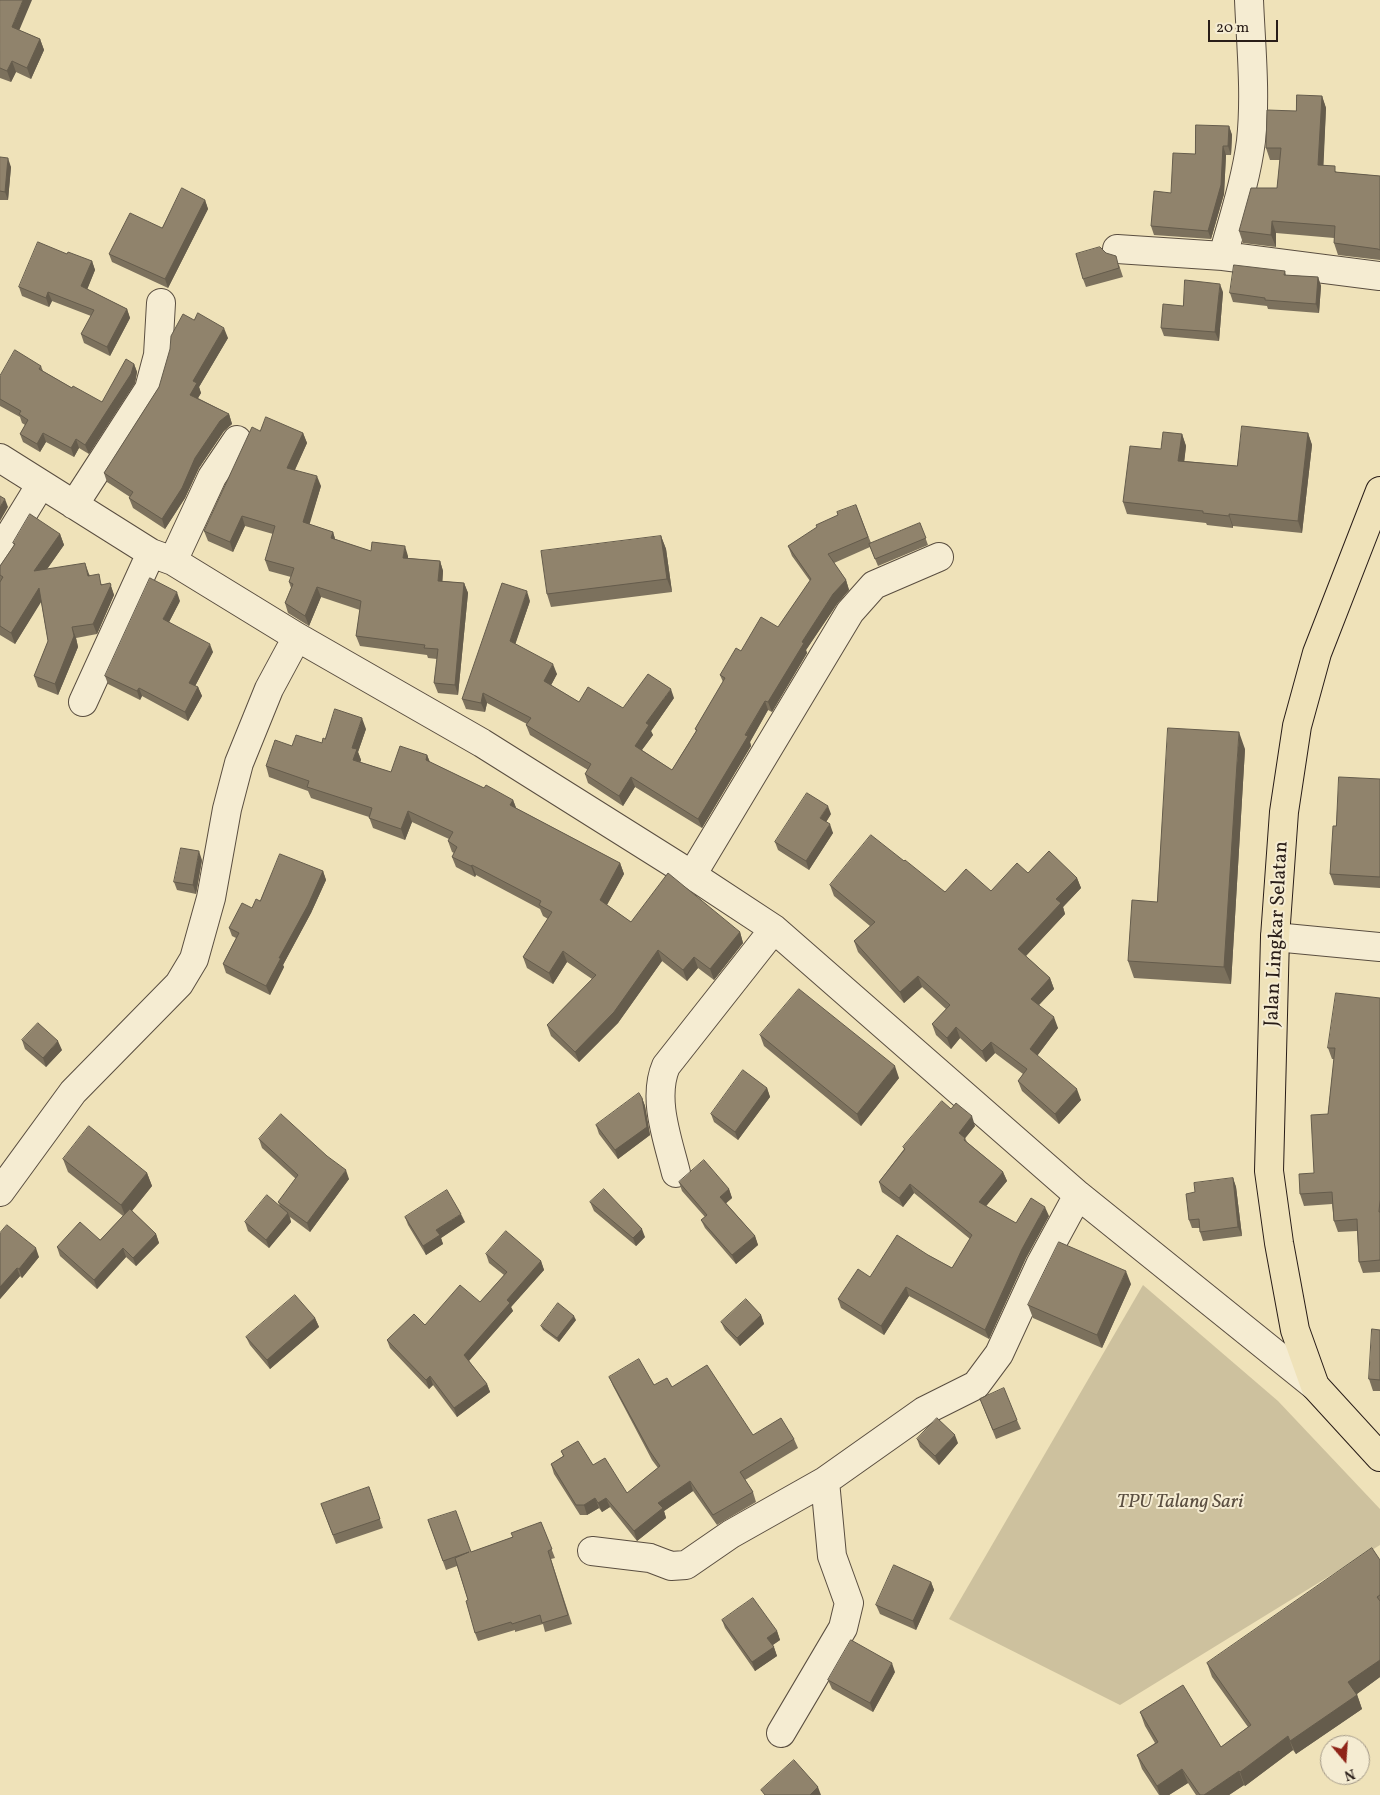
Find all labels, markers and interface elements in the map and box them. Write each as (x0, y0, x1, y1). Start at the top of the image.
scale bar (1210, 10, 1280, 42)
text: 20 m (1216, 18, 1249, 39)
street label: Jalan Lingkar Selatan (1261, 840, 1295, 1028)
park label: TPU Talang Sari (1117, 1491, 1243, 1515)
north arrow (1320, 1735, 1370, 1785)
text: N (1342, 1763, 1357, 1784)

